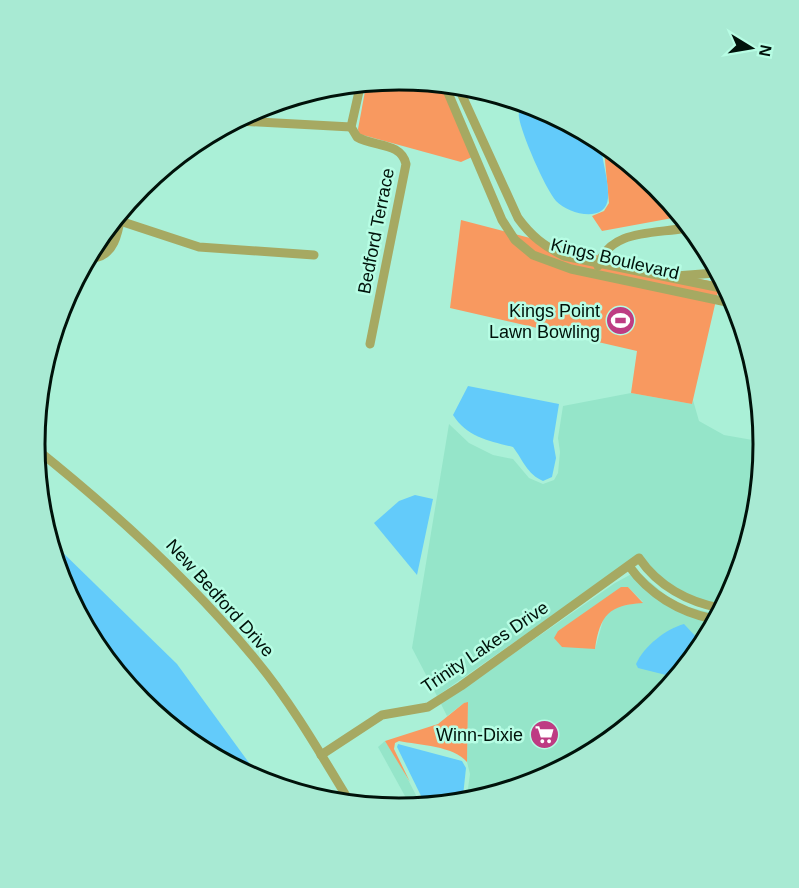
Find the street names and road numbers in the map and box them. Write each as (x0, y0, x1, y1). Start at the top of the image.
street label: Bedford Terrace (354, 166, 398, 296)
street label: Kings Boulevard (549, 235, 681, 283)
street label: New Bedford Drive (162, 535, 278, 661)
street label: Trinity Lakes Drive (418, 597, 552, 697)

